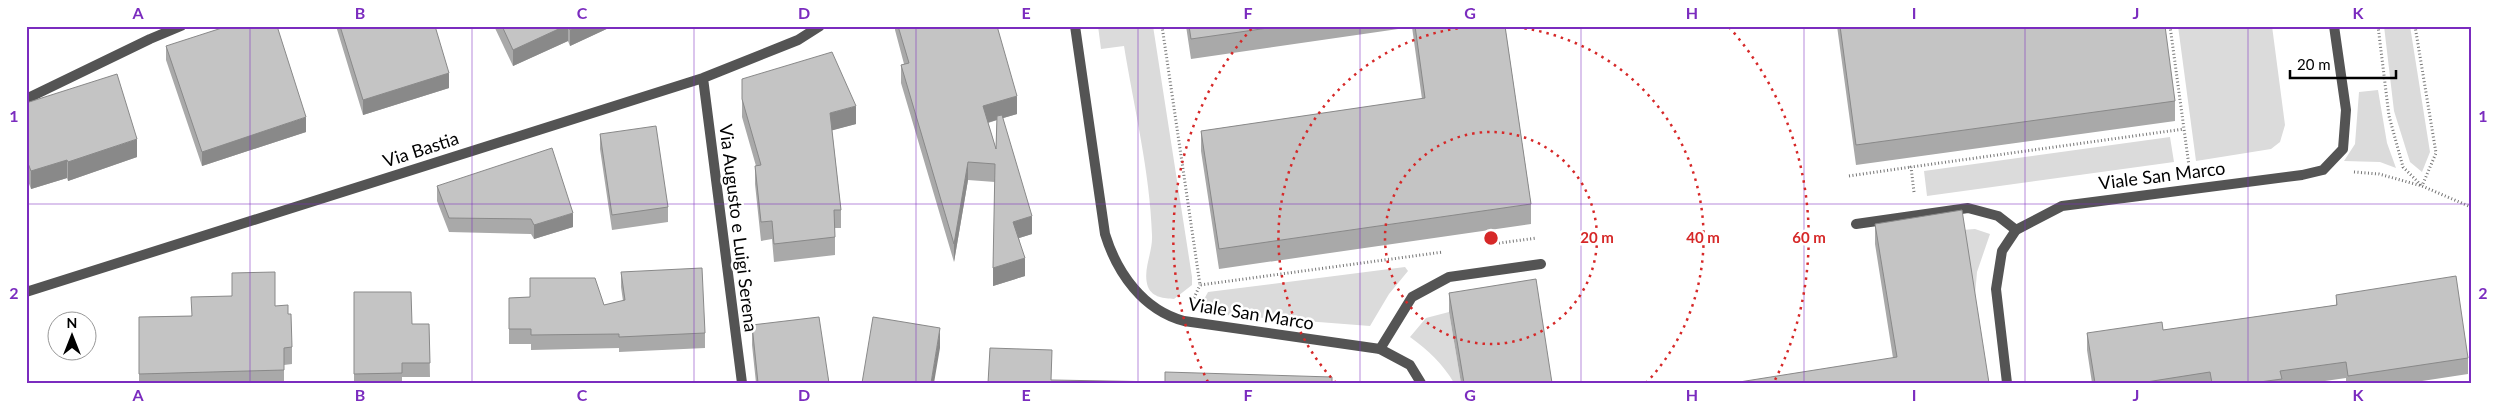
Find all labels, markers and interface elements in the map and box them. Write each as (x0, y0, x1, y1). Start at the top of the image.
text: A (131, 3, 144, 22)
text: B (355, 3, 365, 22)
text: C (577, 3, 588, 22)
text: D (798, 3, 810, 22)
text: E (1021, 3, 1031, 22)
text: F (1243, 3, 1253, 22)
text: G (1464, 3, 1476, 22)
text: H (1686, 3, 1698, 22)
text: I (1912, 3, 1916, 22)
text: J (2133, 3, 2139, 22)
text: K (2353, 3, 2365, 22)
scale bar (2290, 48, 2396, 80)
text: 20 m (2297, 55, 2331, 73)
text: 1 (9, 106, 19, 125)
text: 1 (2478, 106, 2488, 125)
street label: Via Augusto e Luigi Serena (715, 123, 763, 333)
street label: Via Bastia (380, 126, 461, 172)
street label: Viale San Marco (2097, 156, 2226, 194)
text: 20 m (1580, 228, 1614, 246)
text: 40 m (1686, 228, 1720, 246)
text: 60 m (1792, 228, 1826, 246)
centre of rings (1482, 229, 1500, 247)
text: 2 (9, 283, 19, 302)
text: 2 (2478, 283, 2488, 302)
street label: Viale San Marco (1187, 292, 1316, 334)
north arrow (48, 312, 98, 362)
text: N (67, 314, 77, 331)
text: A (131, 385, 144, 404)
text: B (355, 385, 365, 404)
text: C (577, 385, 588, 404)
text: D (798, 385, 810, 404)
text: E (1021, 385, 1031, 404)
text: F (1243, 385, 1253, 404)
text: G (1464, 385, 1476, 404)
text: H (1686, 385, 1698, 404)
text: I (1912, 385, 1916, 404)
text: J (2133, 385, 2139, 404)
text: K (2353, 385, 2365, 404)

